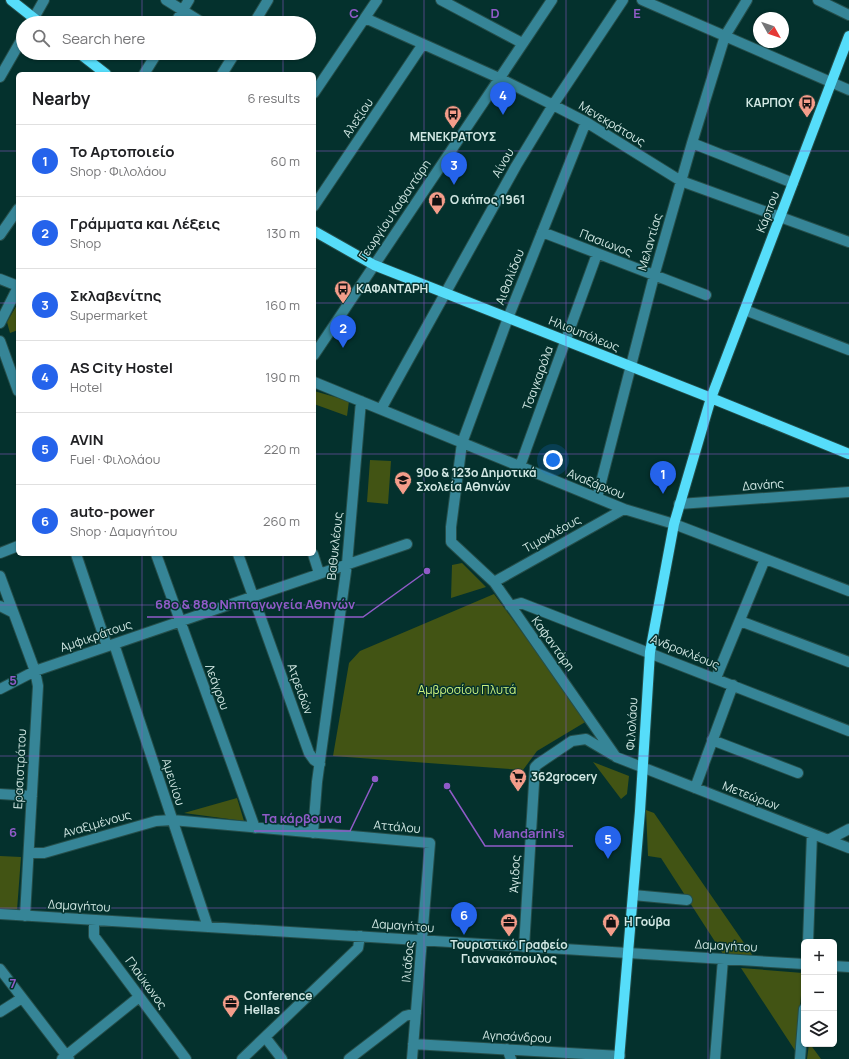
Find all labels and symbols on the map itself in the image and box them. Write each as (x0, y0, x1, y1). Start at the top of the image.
text: C (349, 4, 359, 22)
text: D (490, 4, 500, 22)
text: E (633, 4, 641, 22)
north arrow (753, 12, 789, 48)
pin: 4 (490, 82, 516, 115)
bus stop icon: ΚΑΡΠΟΥ (797, 93, 817, 118)
place label: ΚΑΡΠΟΥ (746, 94, 795, 111)
street label: Αλεξίου (338, 95, 377, 141)
street label: Μενεκράτους (576, 97, 649, 150)
bus stop icon: ΜΕΝΕΚΡΑΤΟΥΣ (443, 104, 463, 129)
place label: ΜΕΝΕΚΡΑΤΟΥΣ (410, 128, 496, 145)
street label: Αίνου (487, 145, 518, 181)
pin: 3 (441, 152, 467, 185)
street label: Γεωργίου Καφαντάρη (355, 156, 435, 263)
street label: Κάρπου (752, 189, 783, 235)
shop icon: Ο κήπος 1961 (427, 190, 447, 215)
place label: Ο κήπος 1961 (450, 191, 525, 208)
street label: Μελαντίας (633, 211, 666, 273)
street label: Πασιωνος (577, 225, 635, 261)
street label: Αιθαλίδου (491, 246, 528, 307)
bus stop icon: ΚΑΦΑΝΤΑΡΗ (333, 279, 353, 304)
place label: ΚΑΦΑΝΤΑΡΗ (356, 280, 428, 297)
street label: Ηλιουπόλεως (546, 312, 623, 356)
pin: 2 (330, 315, 356, 348)
street label: Τσαγκαρόλα (518, 343, 557, 412)
your location (543, 450, 563, 470)
pin: 1 (650, 461, 676, 494)
place label: 90ο & 123ο Δημοτικά Σχολεία Αθηνών (416, 464, 537, 495)
street label: Αναξάρχου (565, 464, 628, 503)
school or university icon: 90ο & 123ο Δημοτικά Σχολεία Αθηνών (393, 470, 413, 495)
street label: Δανάης (742, 475, 785, 494)
street label: Τιμοκλέους (520, 510, 584, 557)
street label: Βαθυκλέους (322, 511, 347, 581)
callout: 68ο & 88ο Νηπιαγωγεία Αθηνών (147, 592, 363, 617)
text: 68ο & 88ο Νηπιαγωγεία Αθηνών (155, 595, 355, 613)
street label: Καφαντάρη (528, 613, 579, 674)
street label: Αμφικράτους (58, 615, 134, 656)
street label: Ανδροκλέους (648, 630, 723, 673)
street label: Ατρειδών (283, 661, 318, 717)
street label: Λεάγρου (201, 662, 234, 712)
text: 5 (9, 671, 17, 689)
park label: Αμβροσίου Πλυτά (418, 681, 516, 698)
street label: Φιλολάου (622, 697, 641, 751)
street label: Ερασιστράτου (9, 728, 30, 809)
street label: Αμεινίου (158, 756, 189, 808)
supermarket icon: 362grocery (508, 767, 528, 792)
place label: 362grocery (531, 768, 598, 785)
street label: Μετεώρων (720, 777, 782, 814)
street label: Αναξιμένους (61, 806, 133, 841)
callout: Τα κάρβουνα (254, 806, 350, 831)
text: Τα κάρβουνα (262, 809, 342, 827)
street label: Αττάλου (373, 816, 421, 837)
callout: Mandarini's (485, 821, 573, 846)
text: 6 (9, 823, 17, 841)
text: Mandarini's (493, 824, 565, 842)
pin: 5 (595, 826, 621, 859)
street label: Άγιδος (505, 854, 524, 893)
street label: Δαμαγήτου (47, 895, 111, 916)
pin: 6 (451, 902, 477, 935)
office icon: Τουριστικό Γραφείο Γιαννακόπουλος (499, 912, 519, 937)
shop icon: Η Γούβα (601, 912, 621, 937)
place label: Η Γούβα (624, 913, 670, 930)
street label: Δαμαγήτου (371, 915, 435, 936)
street label: Δαμαγήτου (694, 935, 758, 956)
place label: Τουριστικό Γραφείο Γιαννακόπουλος (450, 936, 568, 967)
street label: Ιλιάδος (397, 940, 418, 983)
street label: Γλαύκωνος (122, 953, 171, 1013)
text: 7 (10, 974, 17, 992)
place label: Conference Hellas (244, 987, 312, 1018)
office icon: Conference Hellas (221, 993, 241, 1018)
street label: Αγησάνδρου (482, 1026, 552, 1047)

